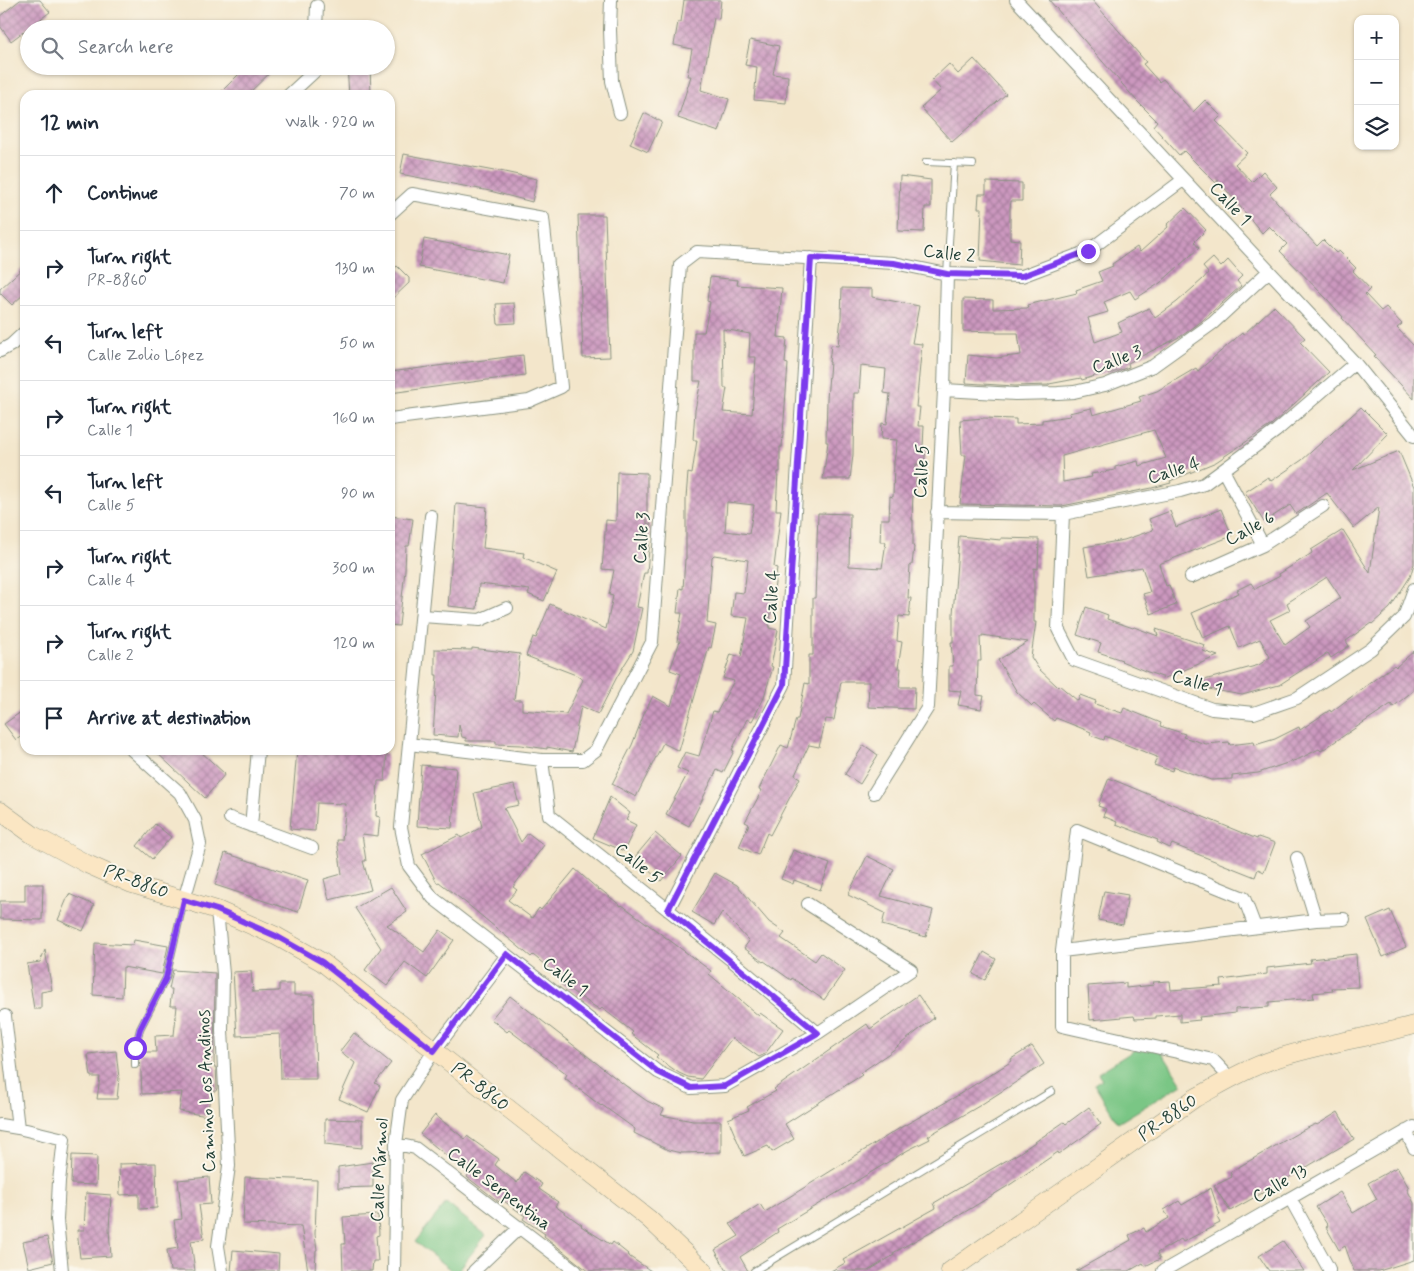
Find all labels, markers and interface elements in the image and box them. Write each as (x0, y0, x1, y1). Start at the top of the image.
map controls (1354, 15, 1399, 150)
button: + (1354, 15, 1399, 60)
search box (20, 20, 395, 75)
icon: search (38, 34, 66, 62)
text: Search here (78, 35, 174, 60)
button: − (1354, 60, 1399, 105)
button: layers (1354, 105, 1399, 150)
text: 12 min (40, 109, 99, 137)
text: Walk · 920 m (285, 112, 375, 133)
street label: Calle 1 (1204, 177, 1256, 231)
icon: ahead (40, 179, 68, 207)
text: Continue (87, 181, 158, 206)
text: 70 m (339, 183, 375, 204)
street label: Calle 2 (922, 239, 977, 269)
route end (1077, 240, 1100, 263)
text: Turn right (87, 245, 171, 270)
icon: right (40, 254, 68, 282)
text: 130 m (334, 258, 375, 279)
text: PR-8860 (87, 270, 147, 291)
text: Turn left (87, 320, 163, 345)
icon: left (40, 329, 68, 357)
text: 50 m (339, 333, 375, 354)
street label: Calle 3 (1089, 340, 1145, 380)
text: Calle Zolio López (87, 345, 204, 366)
text: Turn right (87, 395, 171, 420)
icon: right (40, 404, 68, 432)
text: 160 m (332, 408, 375, 429)
text: Calle 1 (87, 420, 133, 441)
street label: Calle 5 (909, 443, 935, 499)
street label: Calle 4 (1145, 452, 1203, 490)
text: Turn left (87, 470, 163, 495)
icon: left (40, 479, 68, 507)
text: 90 m (341, 483, 375, 504)
text: Calle 5 (87, 495, 135, 516)
street label: Calle 6 (1221, 506, 1279, 552)
street label: Calle 3 (628, 511, 656, 565)
text: Turn right (87, 545, 171, 570)
icon: right (40, 554, 68, 582)
text: 300 m (332, 558, 375, 579)
street label: Calle 4 (758, 569, 786, 625)
text: Calle 4 (87, 570, 135, 591)
text: Turn right (87, 620, 171, 645)
icon: right (40, 629, 68, 657)
text: 120 m (333, 633, 375, 654)
text: Calle 2 (87, 645, 134, 666)
street label: Calle 1 (1169, 664, 1225, 702)
icon: arrive (40, 704, 68, 732)
text: Arrive at destination (87, 706, 251, 731)
street label: Calle 5 (609, 838, 667, 891)
street label: PR-8860 (100, 859, 172, 905)
street label: Calle 1 (537, 952, 593, 1002)
street label: Camino Los Andinos (192, 1009, 222, 1173)
route start (124, 1037, 147, 1060)
street label: PR-8860 (446, 1057, 514, 1117)
street label: PR-8860 (1133, 1089, 1203, 1147)
street label: Calle Mármol (365, 1117, 395, 1223)
street label: Calle Serpentina (442, 1142, 556, 1236)
street label: Calle 13 (1248, 1159, 1312, 1209)

